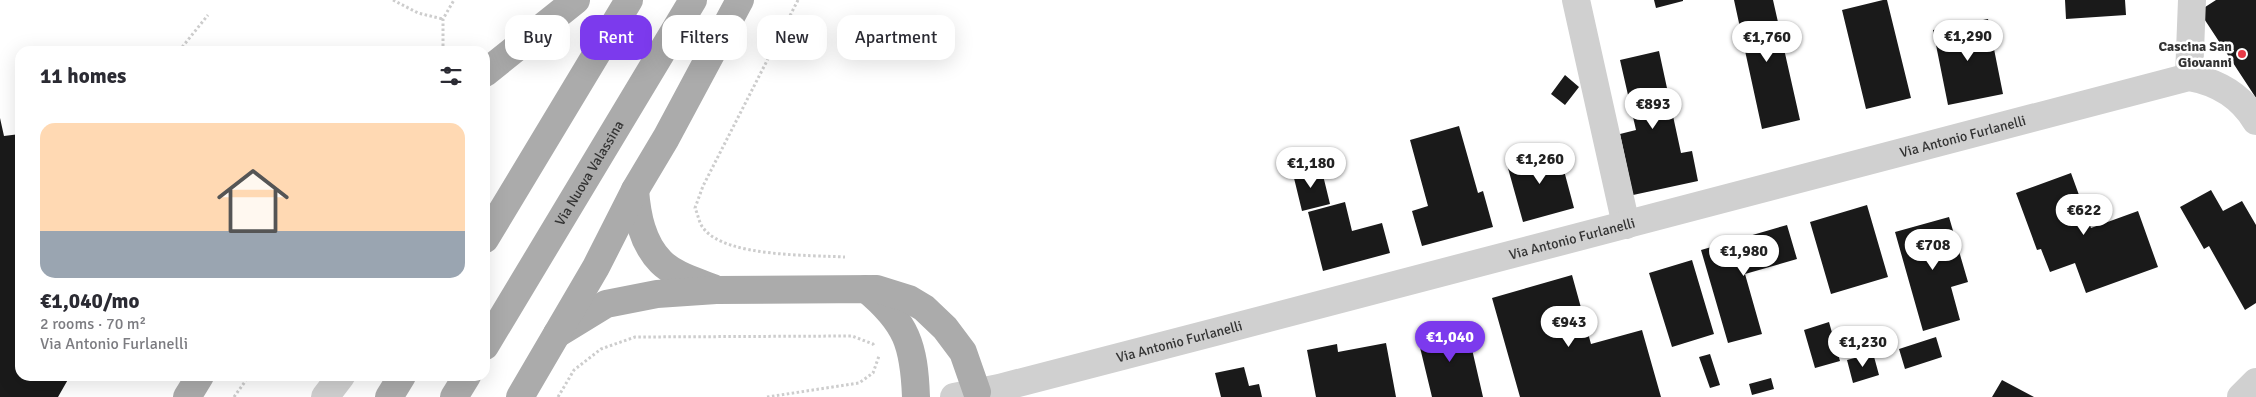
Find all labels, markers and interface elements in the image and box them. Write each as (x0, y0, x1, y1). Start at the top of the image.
chip: Buy (505, 15, 570, 60)
chip: Rent (580, 15, 652, 60)
chip: Filters (662, 15, 747, 60)
chip: New (757, 15, 827, 60)
chip: Apartment (837, 15, 955, 60)
pin: €1,760 (1726, 20, 1808, 63)
pin: €1,290 (1927, 20, 2009, 62)
text: €1,290 (1944, 26, 1992, 46)
text: €1,760 (1743, 27, 1791, 47)
place label: Cascina San Giovanni (2159, 38, 2232, 71)
marker: Cascina San Giovanni (2236, 48, 2248, 60)
icon: filters (437, 62, 465, 90)
text: 11 homes (40, 63, 126, 89)
pin: €893 (1623, 88, 1683, 130)
text: €893 (1636, 94, 1670, 114)
street label: Via Antonio Furlanelli (1898, 112, 2028, 161)
street label: Via Nuova Valassina (551, 117, 627, 228)
pin: €1,260 (1499, 142, 1581, 185)
pin: €1,180 (1270, 146, 1352, 189)
text: €1,260 (1516, 149, 1564, 169)
text: €1,180 (1287, 153, 1335, 173)
icon: home (208, 156, 298, 246)
pin: €622 (2054, 194, 2114, 236)
text: €622 (2067, 200, 2101, 220)
street label: Via Antonio Furlanelli (1507, 214, 1637, 263)
pin: €708 (1903, 228, 1963, 271)
pin: €1,980 (1703, 234, 1785, 277)
text: €708 (1916, 235, 1950, 255)
text: €1,980 (1720, 241, 1768, 261)
text: €1,040/mo (40, 288, 139, 314)
pin: €943 (1539, 306, 1599, 348)
text: €943 (1552, 312, 1586, 332)
text: 2 rooms · 70 m² (40, 314, 146, 334)
street label: Via Antonio Furlanelli (1114, 317, 1244, 366)
pin: €1,040 (1409, 320, 1491, 363)
pin: €1,230 (1822, 326, 1904, 368)
text: €1,040 (1426, 327, 1474, 347)
text: €1,230 (1839, 332, 1887, 352)
text: Via Antonio Furlanelli (40, 334, 188, 354)

